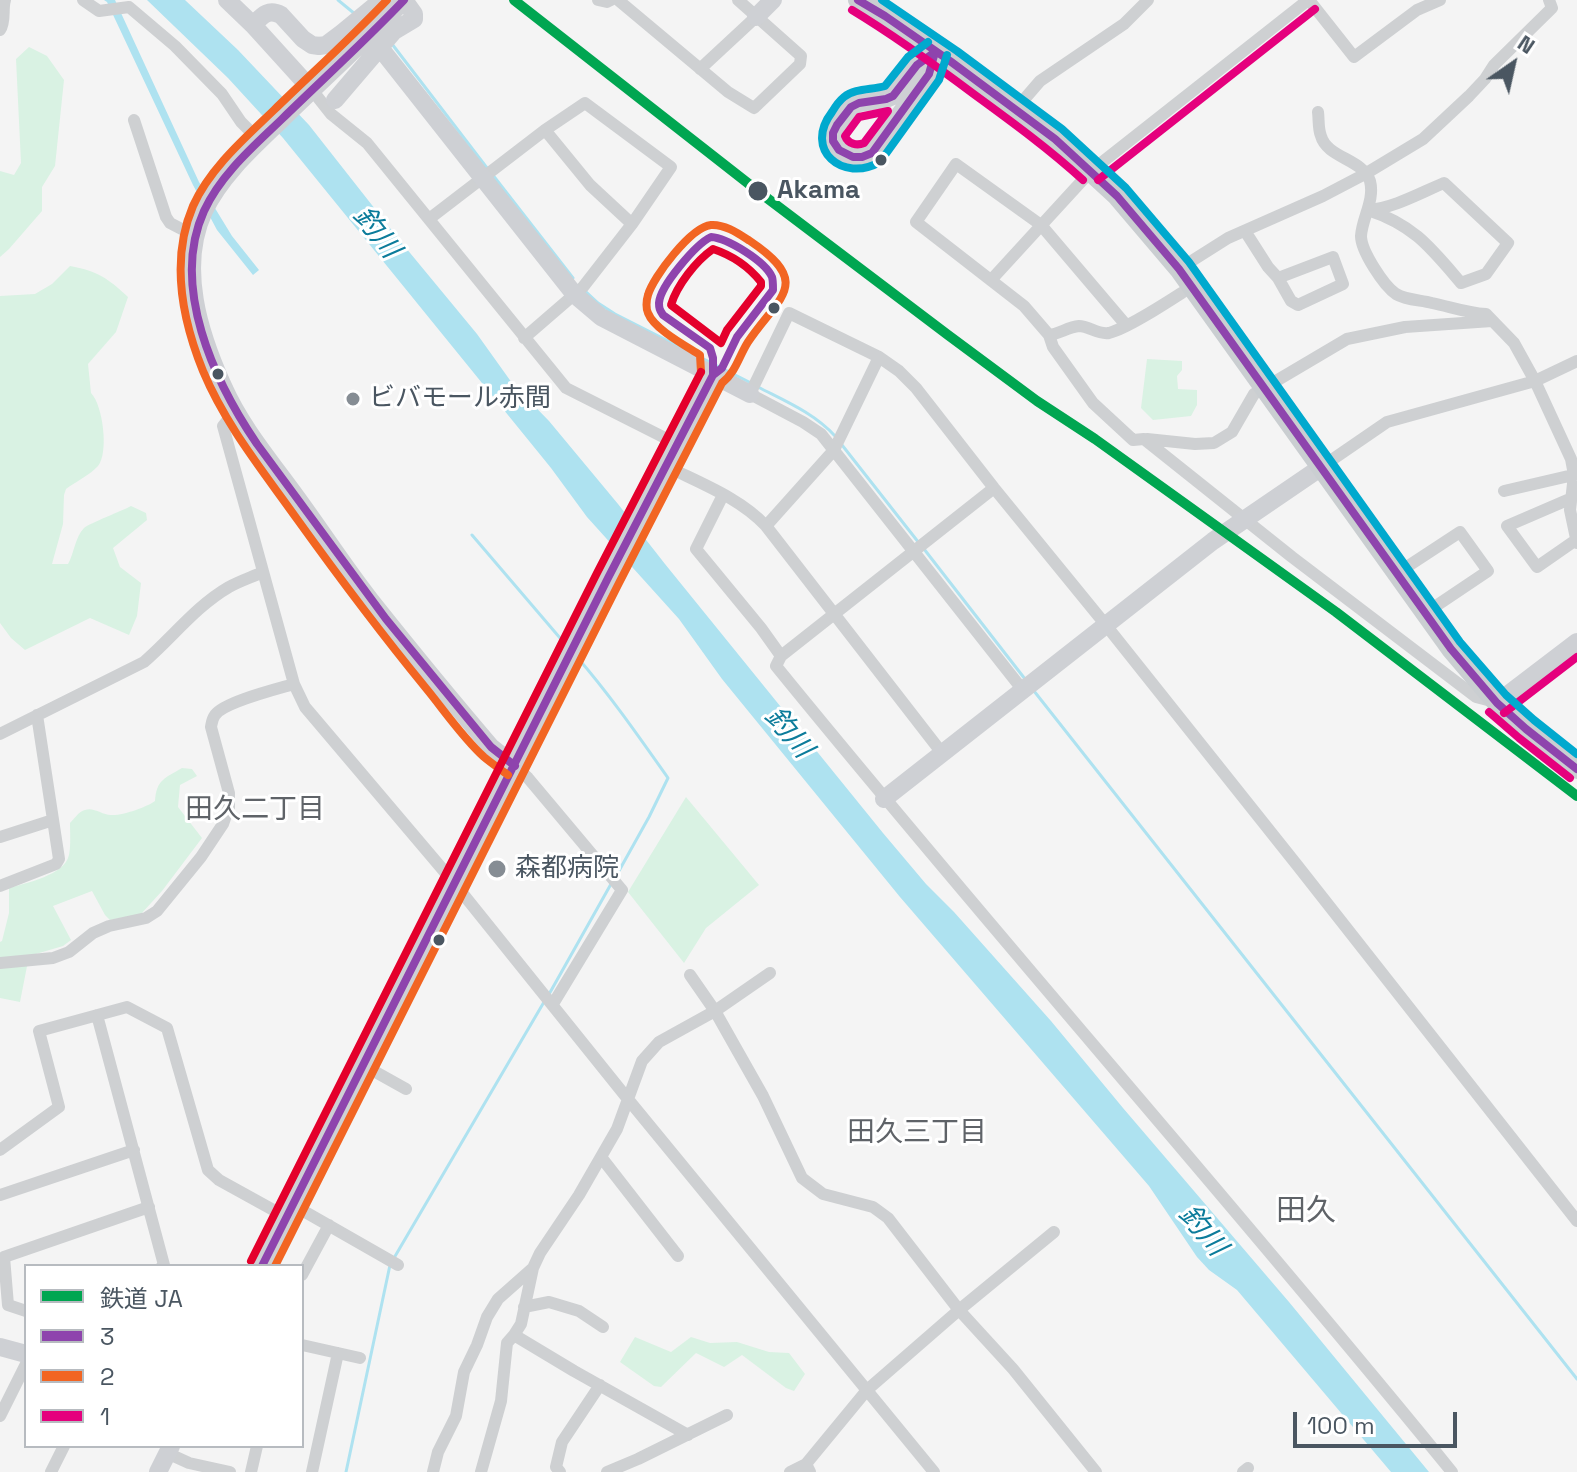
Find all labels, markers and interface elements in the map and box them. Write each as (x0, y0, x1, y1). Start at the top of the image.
north arrow (1473, 24, 1553, 104)
text: N (1512, 28, 1540, 60)
unlabelled marker (873, 152, 889, 168)
place label: Akama (777, 175, 860, 207)
marker: Akama (746, 179, 770, 203)
water label: 釣川 (346, 201, 406, 265)
unlabelled marker (766, 300, 782, 316)
unlabelled marker (210, 366, 226, 382)
place label: ビバモール赤間 (369, 383, 551, 415)
marker: ビバモール赤間 (344, 390, 362, 408)
water label: 釣川 (757, 701, 819, 765)
district label: 田久二丁目 (185, 793, 325, 827)
place label: 森都病院 (515, 853, 619, 885)
marker: 森都病院 (486, 858, 508, 880)
unlabelled marker (431, 932, 447, 948)
district label: 田久三丁目 (847, 1116, 987, 1150)
district label: 田久 (1276, 1194, 1336, 1230)
water label: 釣川 (1171, 1199, 1233, 1263)
legend (24, 1264, 304, 1448)
text: 鉄道 JA (100, 1283, 183, 1314)
text: 3 (100, 1321, 115, 1352)
text: 2 (100, 1361, 114, 1392)
scale bar (1297, 1396, 1461, 1446)
text: 1 (100, 1401, 110, 1432)
text: 100 m (1307, 1410, 1375, 1441)

